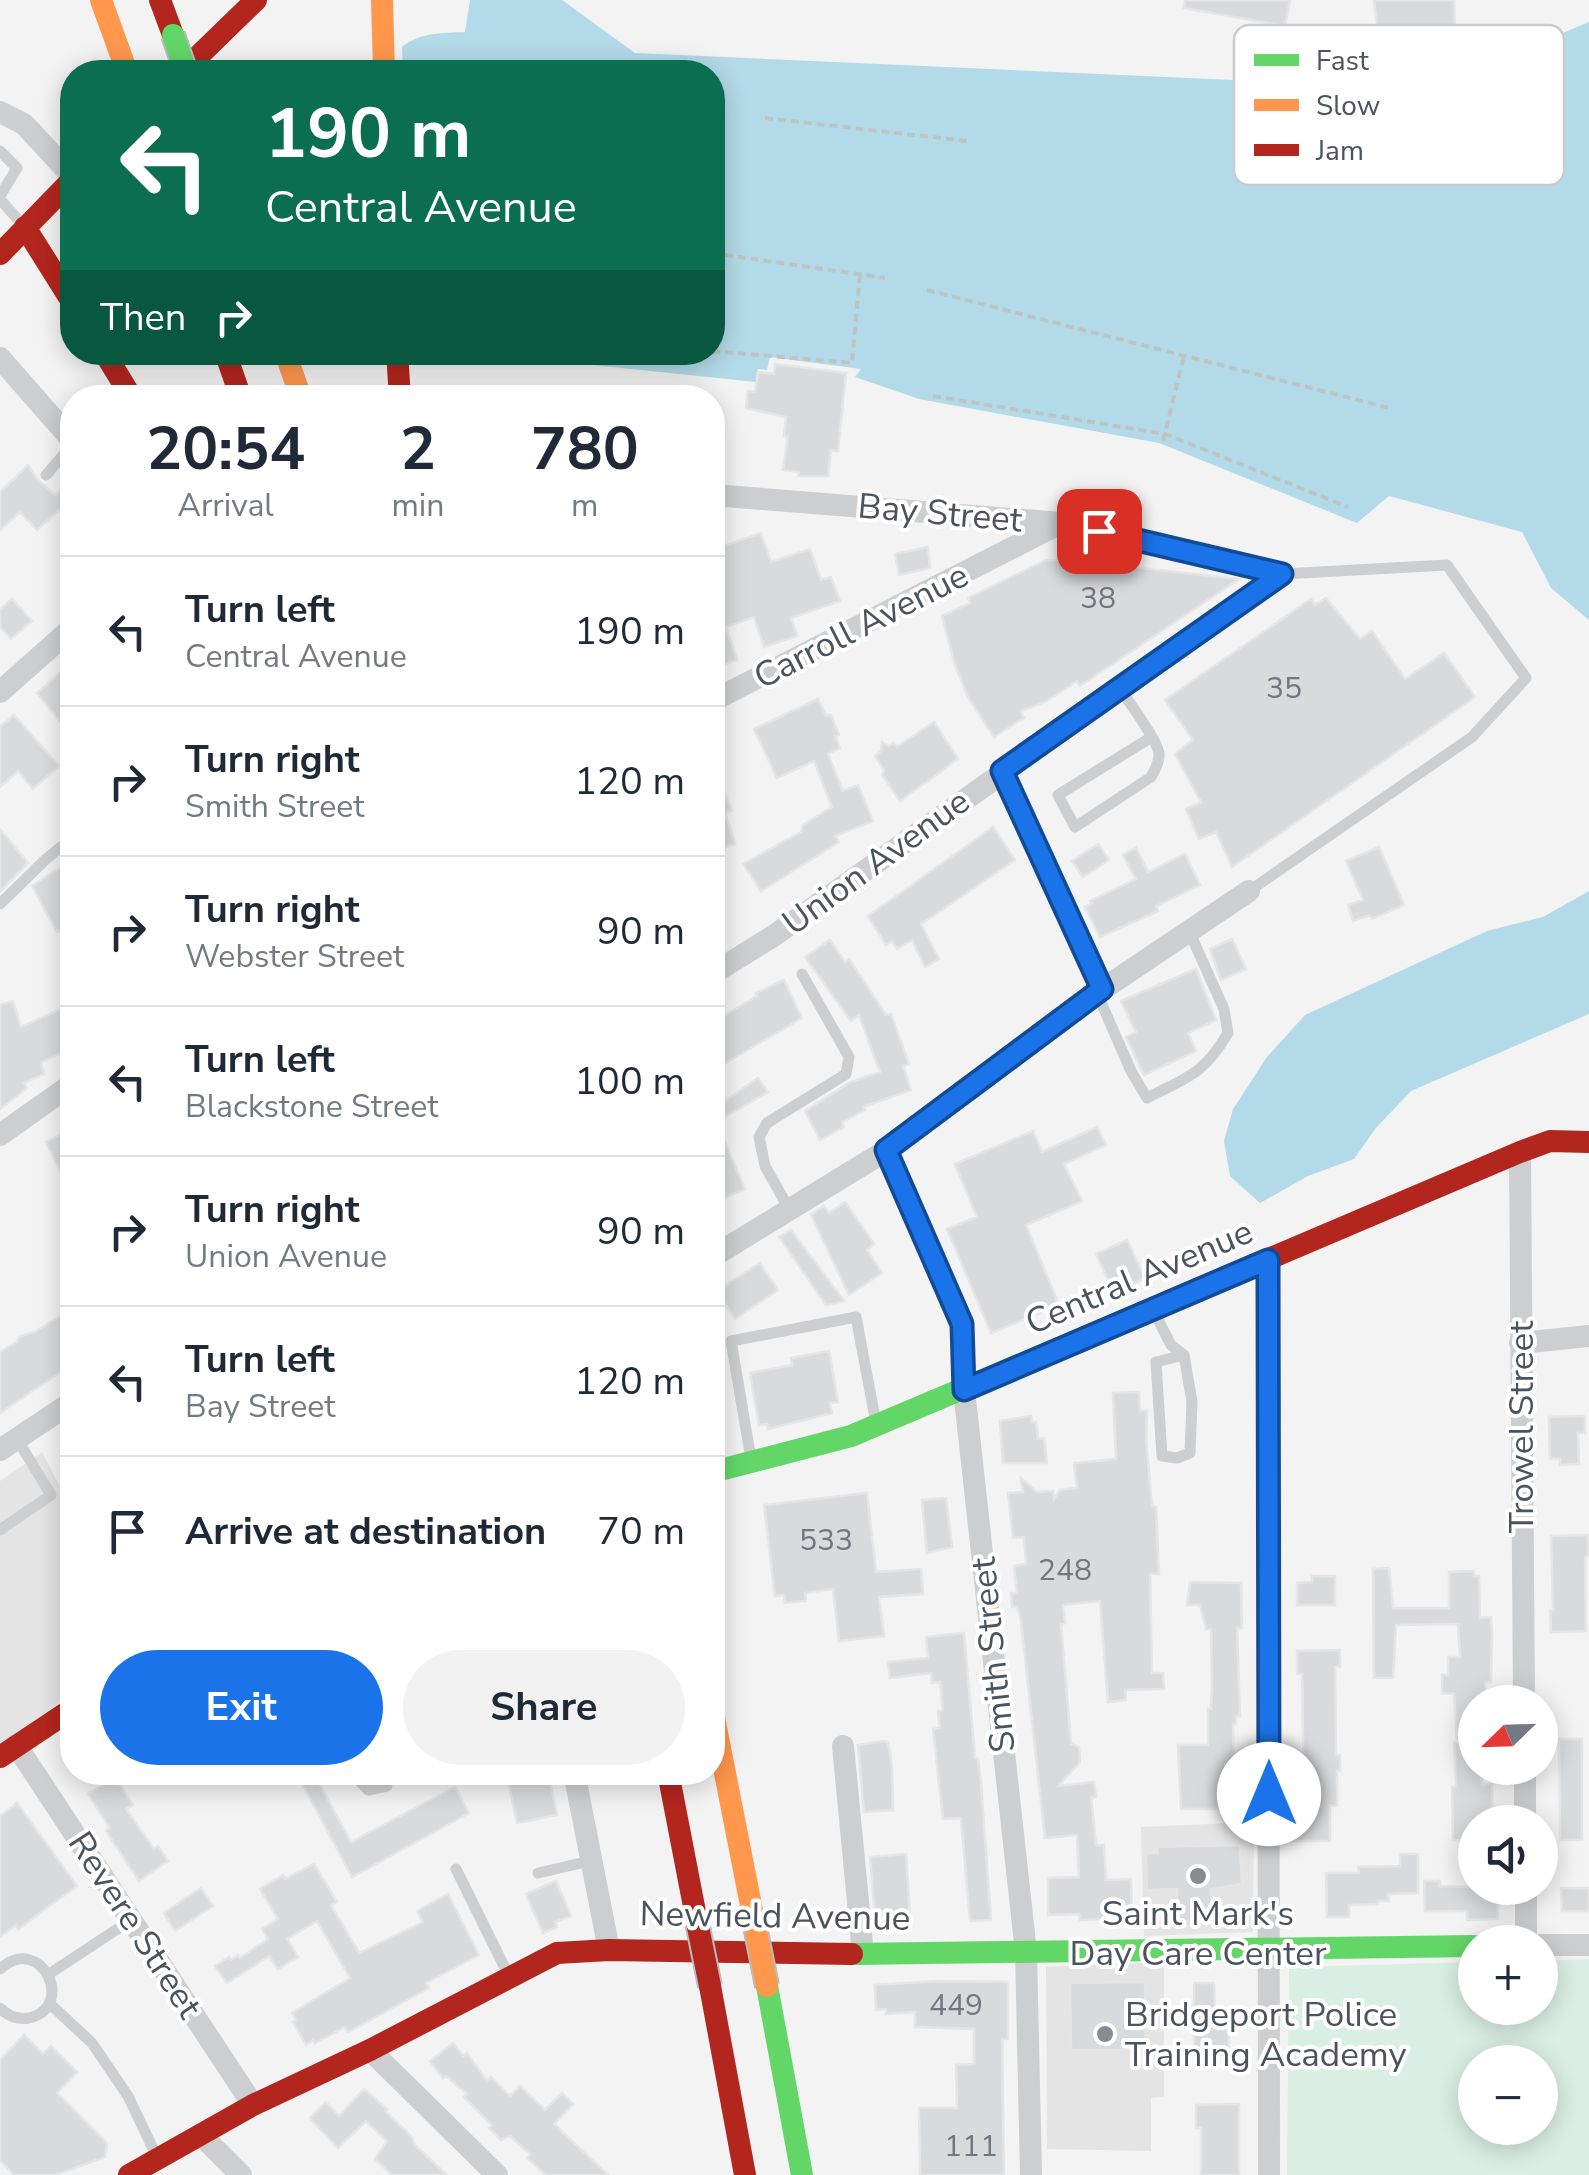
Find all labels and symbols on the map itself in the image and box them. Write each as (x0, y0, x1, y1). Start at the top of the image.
legend (1234, 25, 1564, 185)
text: Fast (1316, 42, 1369, 80)
text: Slow (1316, 87, 1380, 125)
text: Jam (1315, 132, 1364, 170)
street label: Bay Street (856, 482, 1025, 544)
pin (1057, 489, 1142, 574)
street label: Carroll Avenue (746, 552, 976, 700)
house number: 38 (1080, 578, 1116, 619)
house number: 35 (1266, 668, 1302, 709)
street label: Union Avenue (773, 778, 979, 946)
street label: Central Avenue (1018, 1208, 1260, 1346)
street label: Trowel Street (1498, 1320, 1545, 1533)
house number: 533 (799, 1520, 853, 1561)
house number: 248 (1038, 1550, 1092, 1591)
street label: Smith Street (959, 1554, 1027, 1755)
north arrow (1458, 1685, 1558, 1785)
position arrow (1217, 1742, 1321, 1846)
street label: Revere Street (57, 1823, 213, 2028)
marker: Saint Mark's Day Care Center (1187, 1865, 1209, 1887)
street label: Newfield Avenue (639, 1890, 911, 1942)
place label: Saint Mark's Day Care Center (1070, 1890, 1327, 1977)
house number: 449 (929, 1985, 983, 2026)
place label: Bridgeport Police Training Academy (1125, 1991, 1407, 2078)
marker: Bridgeport Police Training Academy (1094, 2023, 1116, 2045)
house number: 111 (944, 2126, 998, 2167)

